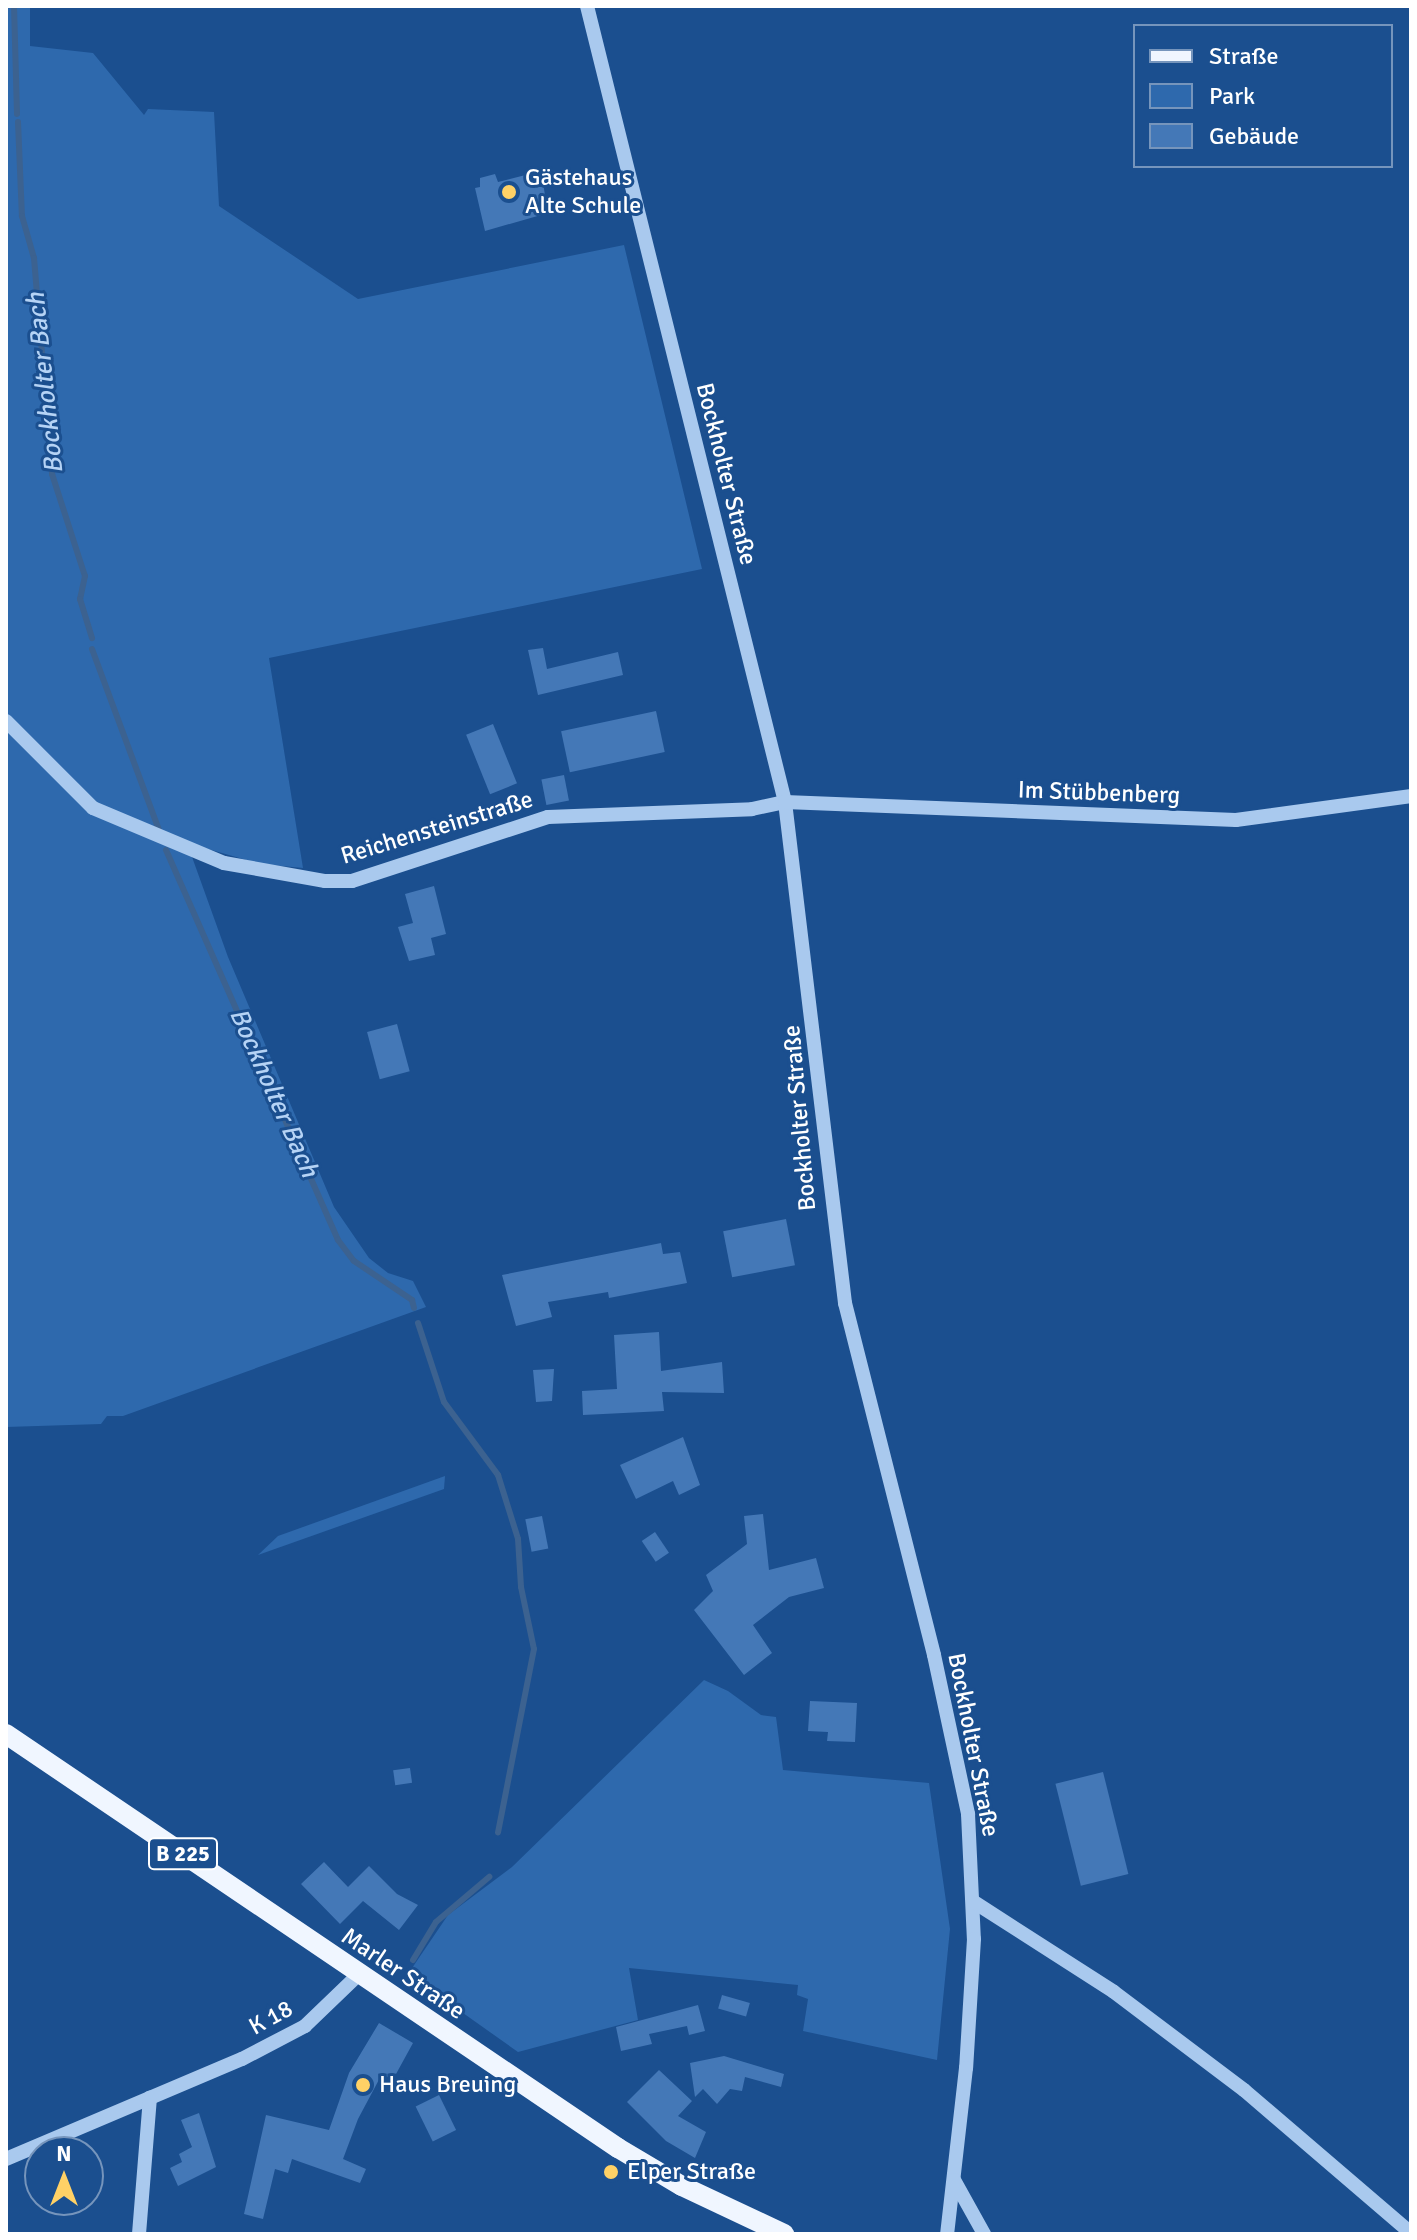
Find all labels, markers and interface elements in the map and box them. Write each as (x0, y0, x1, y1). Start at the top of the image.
legend (1133, 24, 1393, 168)
text: Straße (1209, 41, 1279, 71)
text: Park (1209, 81, 1255, 111)
text: Gebäude (1209, 121, 1299, 151)
place label: Gästehaus Alte Schule (525, 164, 641, 220)
marker: Gästehaus Alte Schule (500, 183, 518, 201)
water label: Bockholter Bach (21, 291, 71, 475)
street label: Bockholter Straße (689, 380, 763, 568)
street label: Im Stübbenberg (1017, 776, 1181, 810)
street label: Reichensteinstraße (338, 785, 536, 871)
water label: Bockholter Bach (222, 1004, 324, 1182)
street label: Bockholter Straße (778, 1024, 822, 1212)
street label: Bockholter Straße (941, 1651, 1005, 1839)
road number: B 225 (147, 1836, 219, 1872)
street label: Marler Straße (336, 1922, 470, 2026)
street label: K 18 (244, 1994, 298, 2042)
place label: Haus Breuing (379, 2071, 516, 2099)
marker: Haus Breuing (354, 2076, 372, 2094)
north arrow (24, 2136, 104, 2216)
text: N (56, 2140, 72, 2167)
place label: Elper Straße (627, 2158, 756, 2186)
marker: Elper Straße (602, 2163, 620, 2181)

